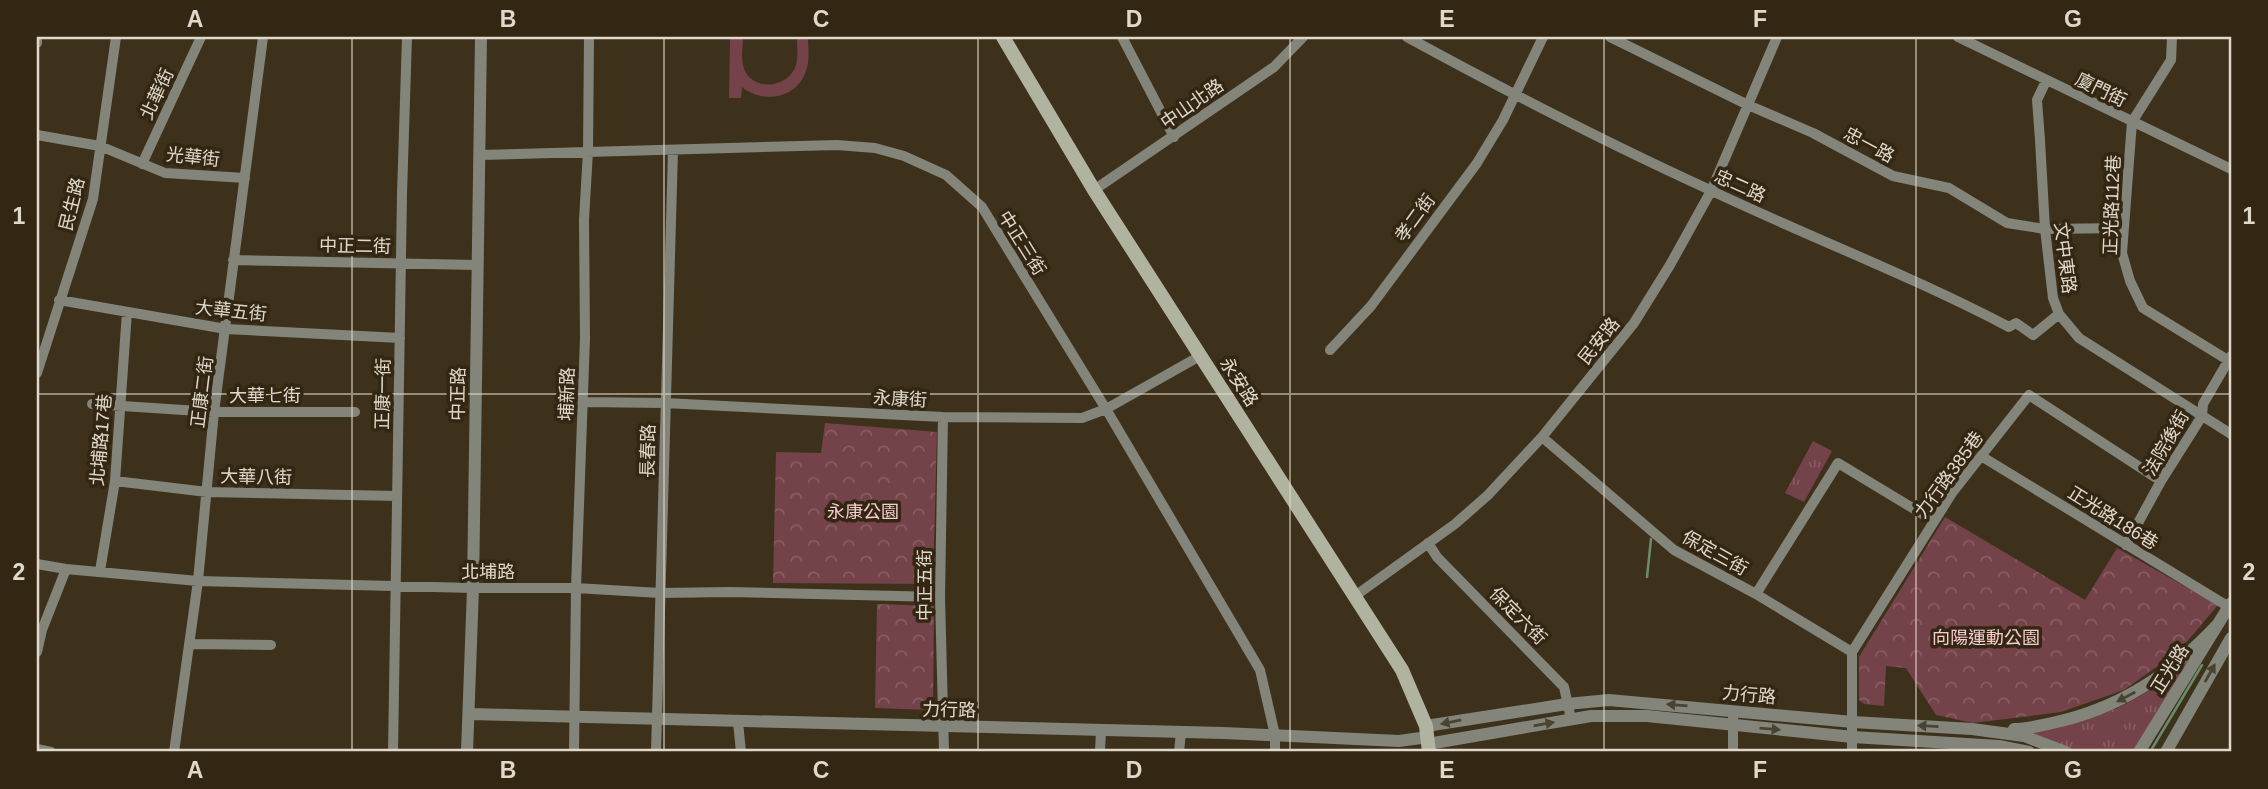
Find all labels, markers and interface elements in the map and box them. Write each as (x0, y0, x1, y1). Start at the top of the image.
text: A (187, 6, 203, 32)
text: B (500, 6, 516, 32)
text: C (813, 6, 829, 32)
text: D (1126, 6, 1142, 32)
text: E (1439, 6, 1455, 32)
text: F (1753, 6, 1767, 32)
text: G (2064, 6, 2082, 32)
street label: 北華街 (137, 65, 177, 123)
street label: 廈門街 (2072, 69, 2130, 111)
street label: 中山北路 (1157, 75, 1227, 133)
street label: 忠一路 (1840, 123, 1898, 167)
street label: 光華街 (165, 144, 221, 170)
street label: 正光路112巷 (2100, 154, 2124, 256)
street label: 忠二路 (1711, 166, 1769, 206)
street label: 民生路 (56, 175, 88, 233)
street label: 孝二街 (1391, 190, 1439, 246)
text: 1 (13, 203, 26, 229)
text: 1 (2243, 203, 2256, 229)
street label: 中正三街 (994, 207, 1050, 279)
street label: 文中東路 (2051, 221, 2079, 295)
street label: 中正二街 (319, 235, 391, 257)
street label: 大華五街 (194, 297, 268, 325)
street label: 民安路 (1574, 314, 1624, 368)
street label: 永安路 (1216, 354, 1262, 410)
street label: 正康二街 (188, 355, 216, 429)
street label: 正康一街 (372, 358, 394, 430)
street label: 中正路 (448, 367, 468, 421)
street label: 埔新路 (556, 367, 578, 421)
street label: 大華七街 (229, 386, 301, 406)
street label: 永康街 (873, 388, 927, 410)
street label: 北埔路17巷 (87, 393, 115, 487)
street label: 法院後街 (2139, 407, 2193, 479)
street label: 長春路 (638, 424, 658, 478)
street label: 力行路385巷 (1911, 428, 1987, 522)
street label: 大華八街 (220, 466, 292, 488)
street label: 正光路186巷 (2064, 482, 2162, 554)
park label: 永康公園 (827, 502, 899, 522)
street label: 保定三街 (1679, 527, 1751, 579)
street label: 中正五街 (915, 549, 935, 621)
text: 2 (13, 559, 25, 585)
text: 2 (2243, 559, 2255, 585)
street label: 北埔路 (461, 562, 515, 582)
street label: 保定六街 (1485, 583, 1551, 649)
park label: 向陽運動公園 (1932, 628, 2040, 648)
street label: 正光路 (2147, 641, 2193, 697)
one-way arrow (2204, 664, 2216, 683)
street label: 力行路 (1721, 683, 1777, 707)
one-way arrow (2115, 691, 2135, 703)
one-way arrow (1666, 699, 1688, 710)
street label: 力行路 (922, 700, 976, 720)
one-way arrow (1440, 717, 1462, 728)
one-way arrow (1533, 718, 1555, 729)
one-way arrow (1917, 720, 1939, 731)
one-way arrow (1759, 724, 1781, 735)
text: A (187, 757, 203, 783)
text: B (500, 757, 516, 783)
text: C (813, 757, 829, 783)
text: D (1126, 757, 1142, 783)
text: E (1439, 757, 1455, 783)
text: F (1753, 757, 1767, 783)
text: G (2064, 757, 2082, 783)

